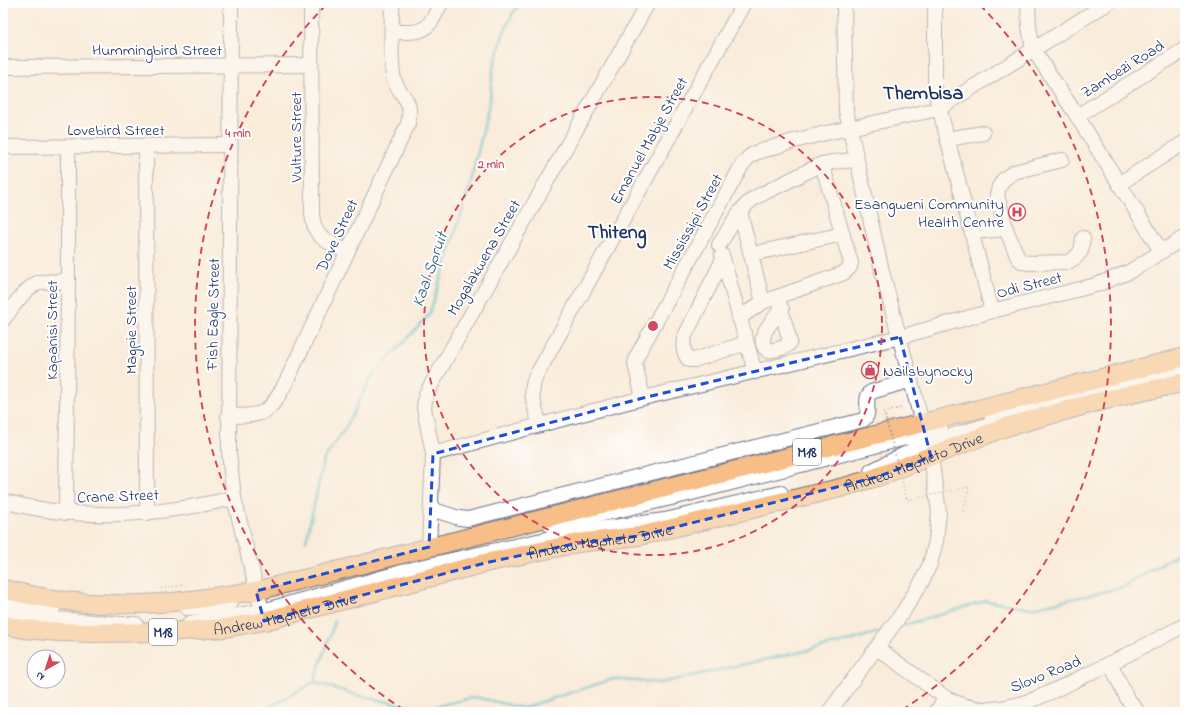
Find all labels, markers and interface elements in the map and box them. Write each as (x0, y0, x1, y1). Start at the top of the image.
street label: Zambezi Road (1077, 35, 1169, 105)
street label: Hummingbird Street (92, 39, 223, 63)
street label: Emanuel Mabje Street (605, 72, 695, 209)
district label: Thembisa (883, 80, 963, 109)
street label: Vulture Street (285, 91, 309, 183)
street label: Lovebird Street (67, 119, 165, 143)
text: 4 min (224, 125, 251, 143)
text: 2 min (477, 156, 504, 174)
street label: Mississipi Street (657, 169, 730, 275)
place label: Esangweni Community Health Centre (854, 193, 1005, 235)
street label: Dove Street (310, 195, 365, 277)
street label: Mogalakwena Street (442, 195, 528, 321)
hospital icon: Esangweni Community Health Centre (1007, 202, 1027, 222)
district label: Thiteng (587, 219, 647, 249)
water label: Kaal Spruit (406, 227, 456, 310)
street label: Fish Eagle Street (201, 257, 227, 371)
street label: Odi Street (994, 266, 1065, 306)
street label: Kapanisi Street (41, 279, 65, 380)
street label: Magpie Street (120, 285, 144, 374)
centre of rings (646, 319, 660, 333)
shop icon: Nailsbynocky (860, 360, 880, 380)
place label: Nailsbynocky (883, 360, 973, 384)
street label: Andrew Mapheto Drive (842, 427, 988, 500)
road number: M18 (793, 439, 821, 465)
street label: Crane Street (77, 484, 160, 510)
street label: Andrew Mapheto Drive (526, 518, 676, 567)
street label: Andrew Mapheto Drive (213, 587, 360, 643)
road number: M18 (149, 619, 177, 645)
north arrow (26, 649, 66, 689)
street label: Slovo Road (1007, 650, 1085, 700)
text: N (32, 667, 48, 685)

